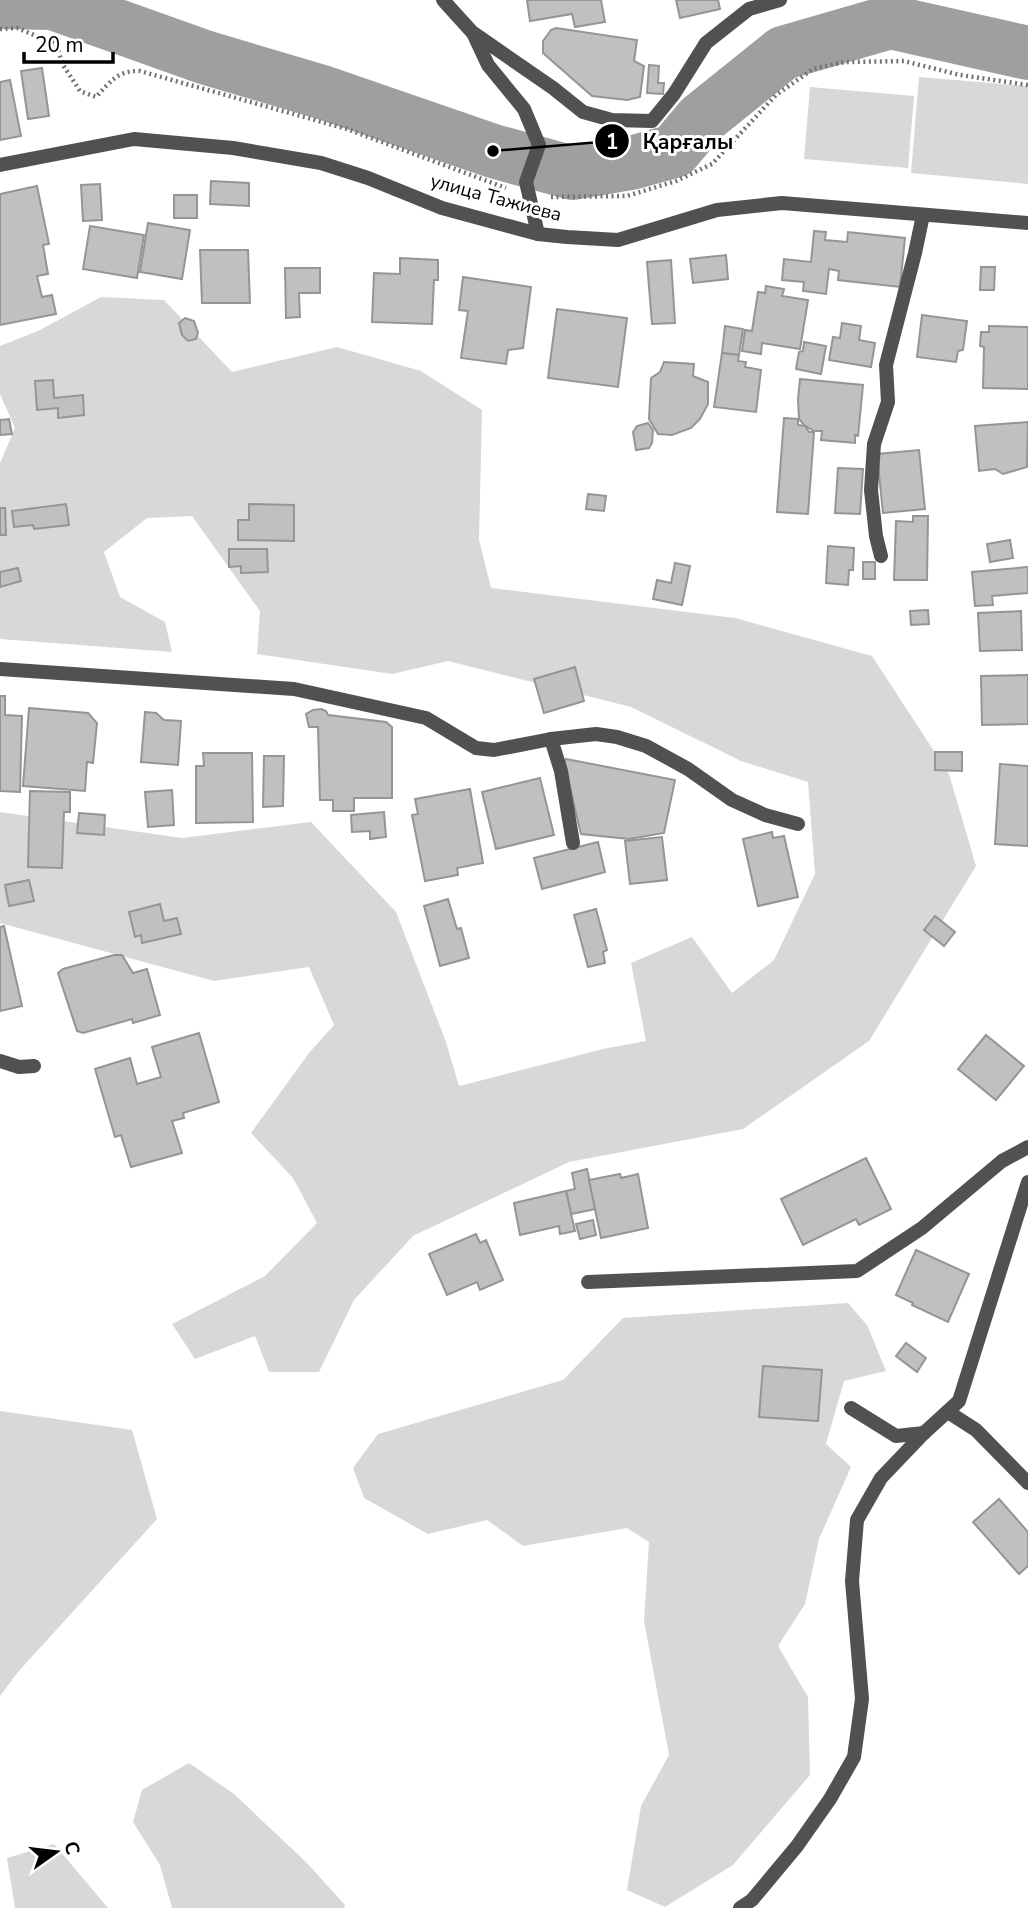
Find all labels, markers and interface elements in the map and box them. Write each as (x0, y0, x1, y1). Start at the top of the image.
scale bar (24, 21, 114, 65)
text: 20 m (35, 31, 84, 59)
callout: Қарғалы (594, 120, 747, 162)
text: 1 (606, 128, 618, 156)
text: Қарғалы (643, 128, 733, 156)
street label: улица Тажиева (427, 168, 565, 228)
north arrow (21, 1817, 91, 1887)
text: С (57, 1839, 86, 1858)

